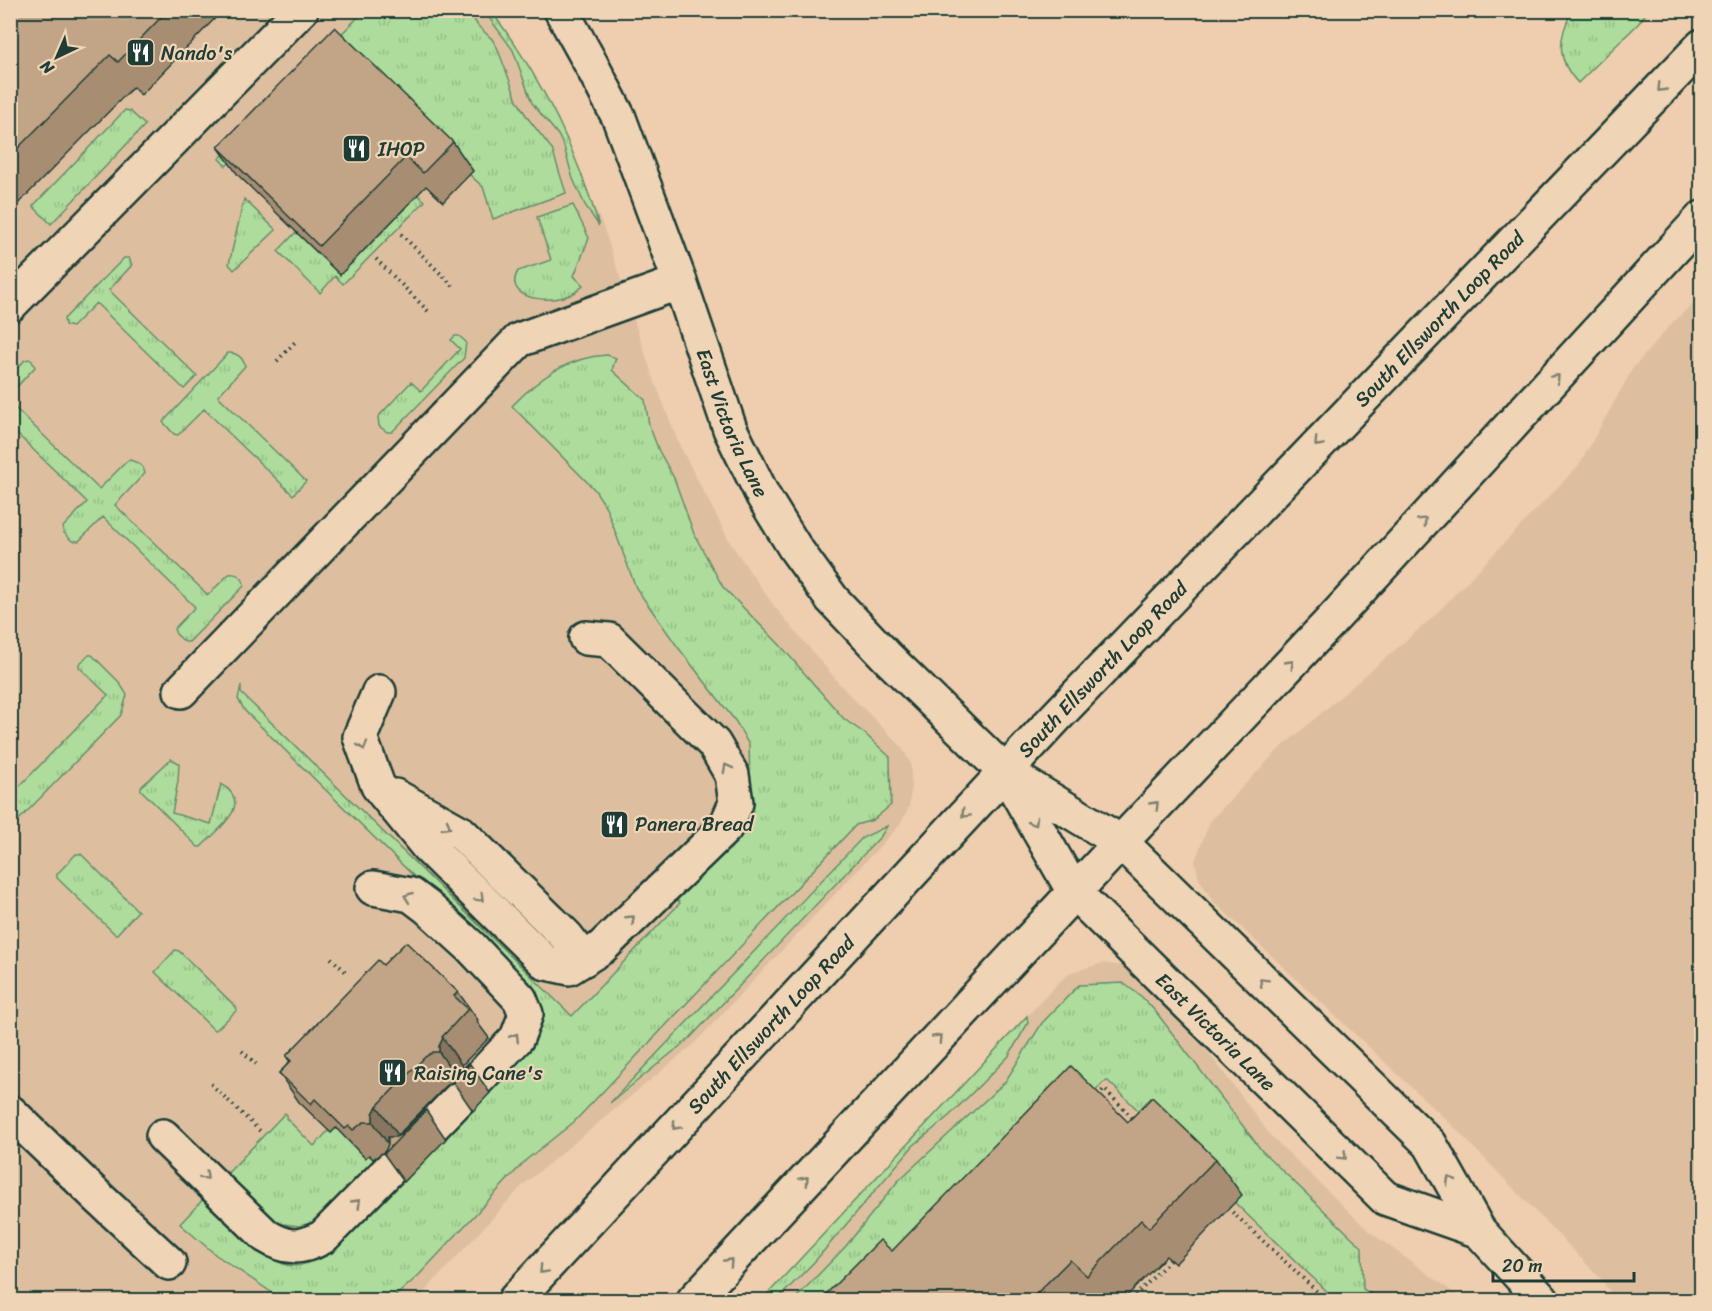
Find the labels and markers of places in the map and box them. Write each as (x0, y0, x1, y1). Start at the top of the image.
place label: Nando's (161, 36, 233, 71)
restaurant icon: Nando's (124, 37, 156, 69)
place label: IHOP (377, 132, 425, 167)
restaurant icon: IHOP (341, 133, 373, 165)
place label: Panera Bread (635, 807, 755, 842)
restaurant icon: Panera Bread (598, 808, 630, 840)
place label: Raising Cane's (414, 1056, 544, 1091)
restaurant icon: Raising Cane's (377, 1057, 409, 1089)

